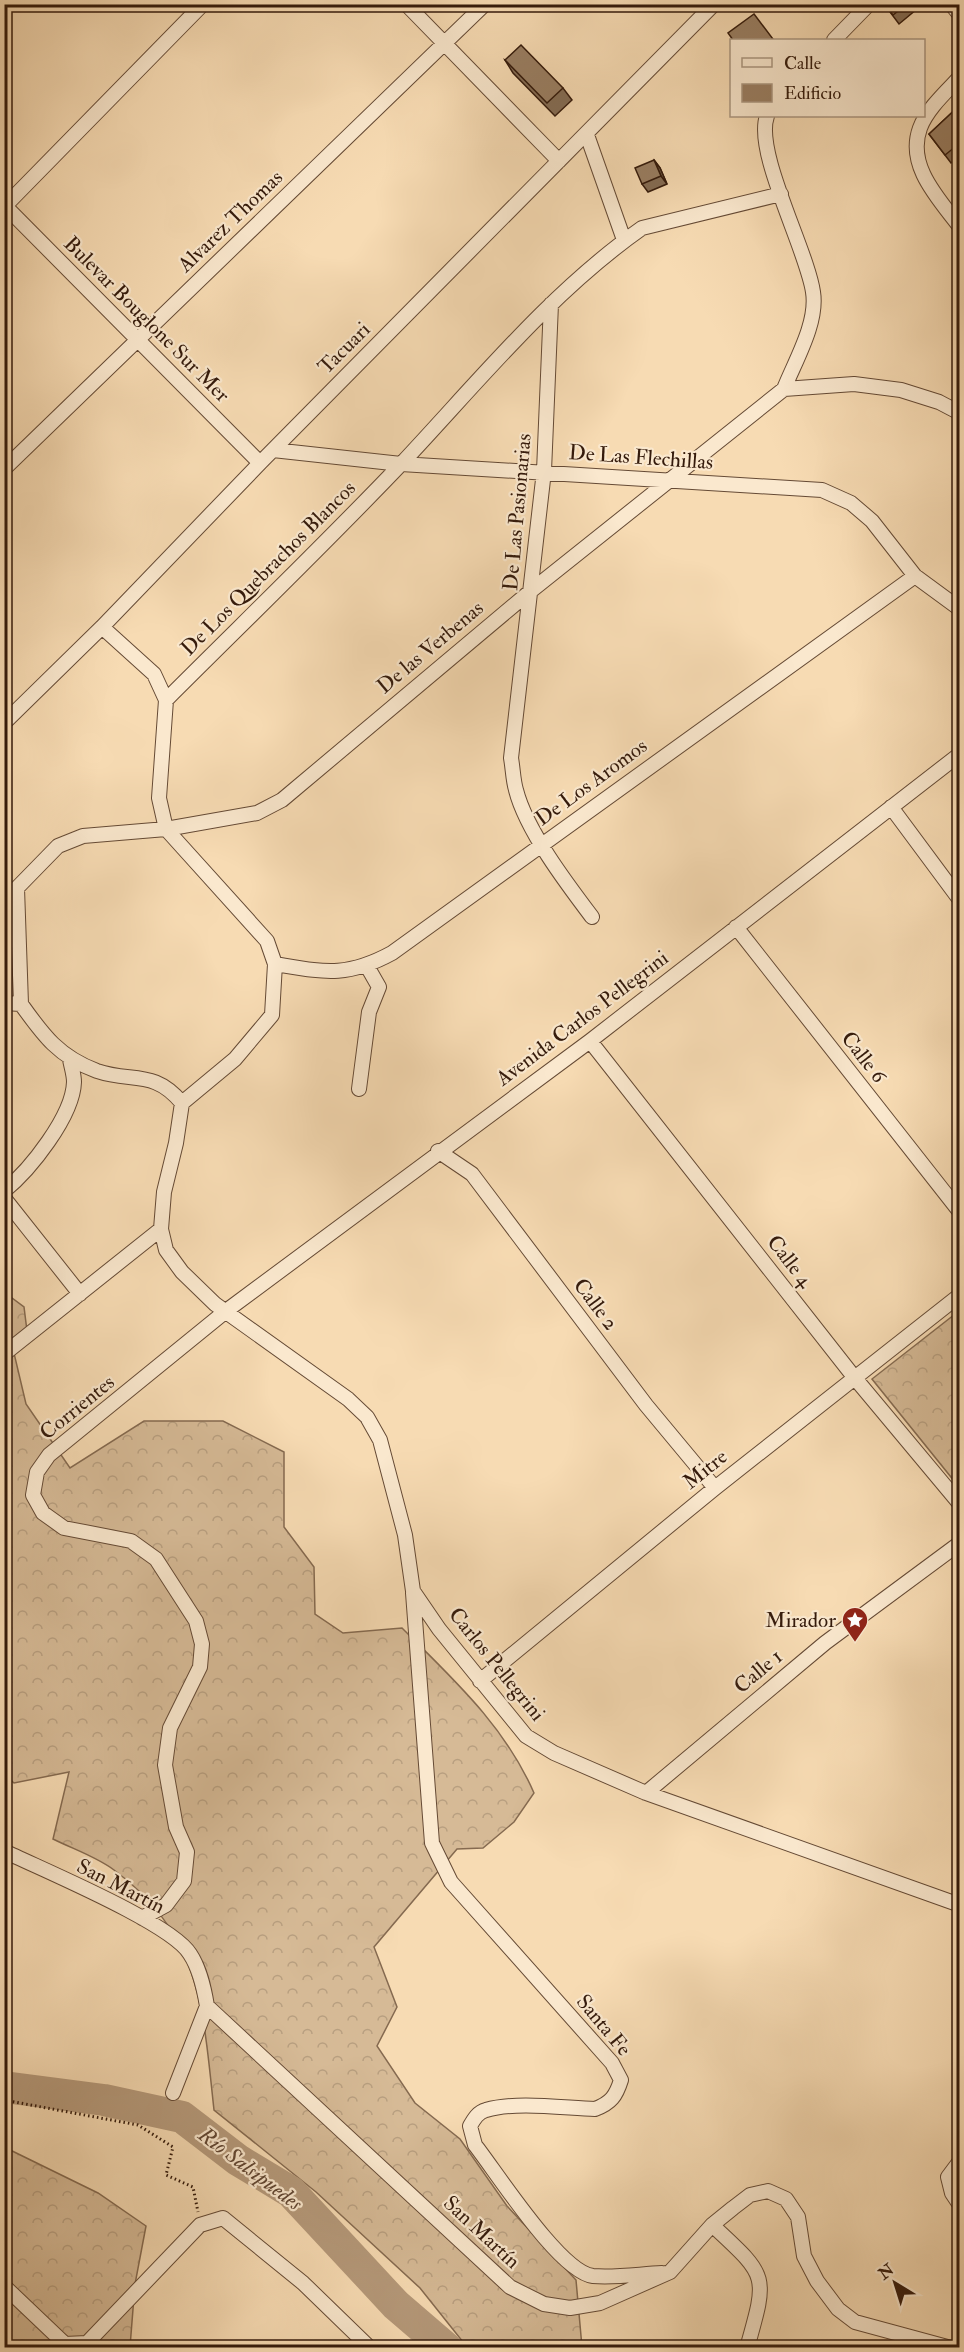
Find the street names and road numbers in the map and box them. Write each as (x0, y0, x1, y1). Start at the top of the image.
street label: Alvarez Thomas (171, 164, 289, 279)
street label: Bulevar Bouglone Sur Mer (58, 231, 236, 408)
street label: Tacuari (312, 316, 377, 380)
street label: De Las Pasionarias (497, 432, 538, 592)
street label: De Las Flechillas (568, 439, 714, 476)
street label: De Los Quebrachos Blancos (175, 475, 362, 662)
street label: De las Verbenas (371, 595, 489, 700)
street label: De Los Aromos (530, 733, 653, 832)
street label: Avenida Carlos Pellegrini (490, 944, 674, 1093)
street label: Calle 6 (835, 1026, 893, 1090)
street label: Calle 4 (761, 1230, 819, 1294)
street label: Calle 2 (567, 1273, 624, 1336)
street label: Corrientes (34, 1369, 120, 1446)
street label: Mitre (678, 1443, 733, 1495)
street label: Carlos Pellegrini (442, 1602, 551, 1727)
street label: Calle 1 (728, 1643, 788, 1700)
street label: San Martín (72, 1853, 170, 1920)
street label: Santa Fe (570, 1989, 637, 2062)
street label: San Martín (438, 2190, 526, 2275)

